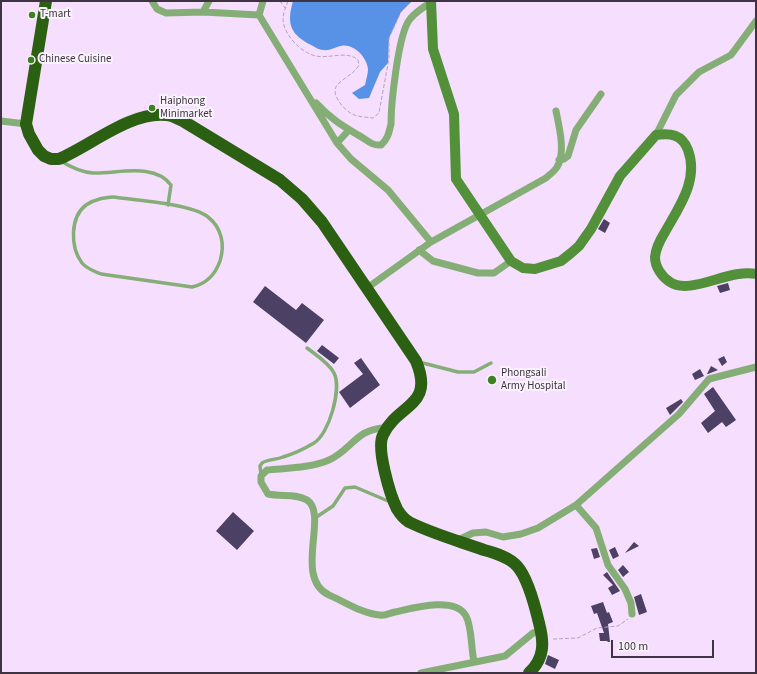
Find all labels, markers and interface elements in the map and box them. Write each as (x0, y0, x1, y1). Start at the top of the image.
place label: T-mart (40, 8, 71, 22)
marker: T-mart (27, 10, 37, 20)
place label: Chinese Cuisine (39, 53, 111, 67)
marker: Chinese Cuisine (26, 55, 36, 65)
place label: Haiphong Minimarket (160, 95, 212, 121)
marker: Haiphong Minimarket (147, 103, 157, 113)
place label: Phongsali Army Hospital (501, 367, 566, 393)
marker: Phongsali Army Hospital (486, 374, 498, 386)
scale bar (613, 632, 716, 658)
text: 100 m (618, 638, 648, 655)

